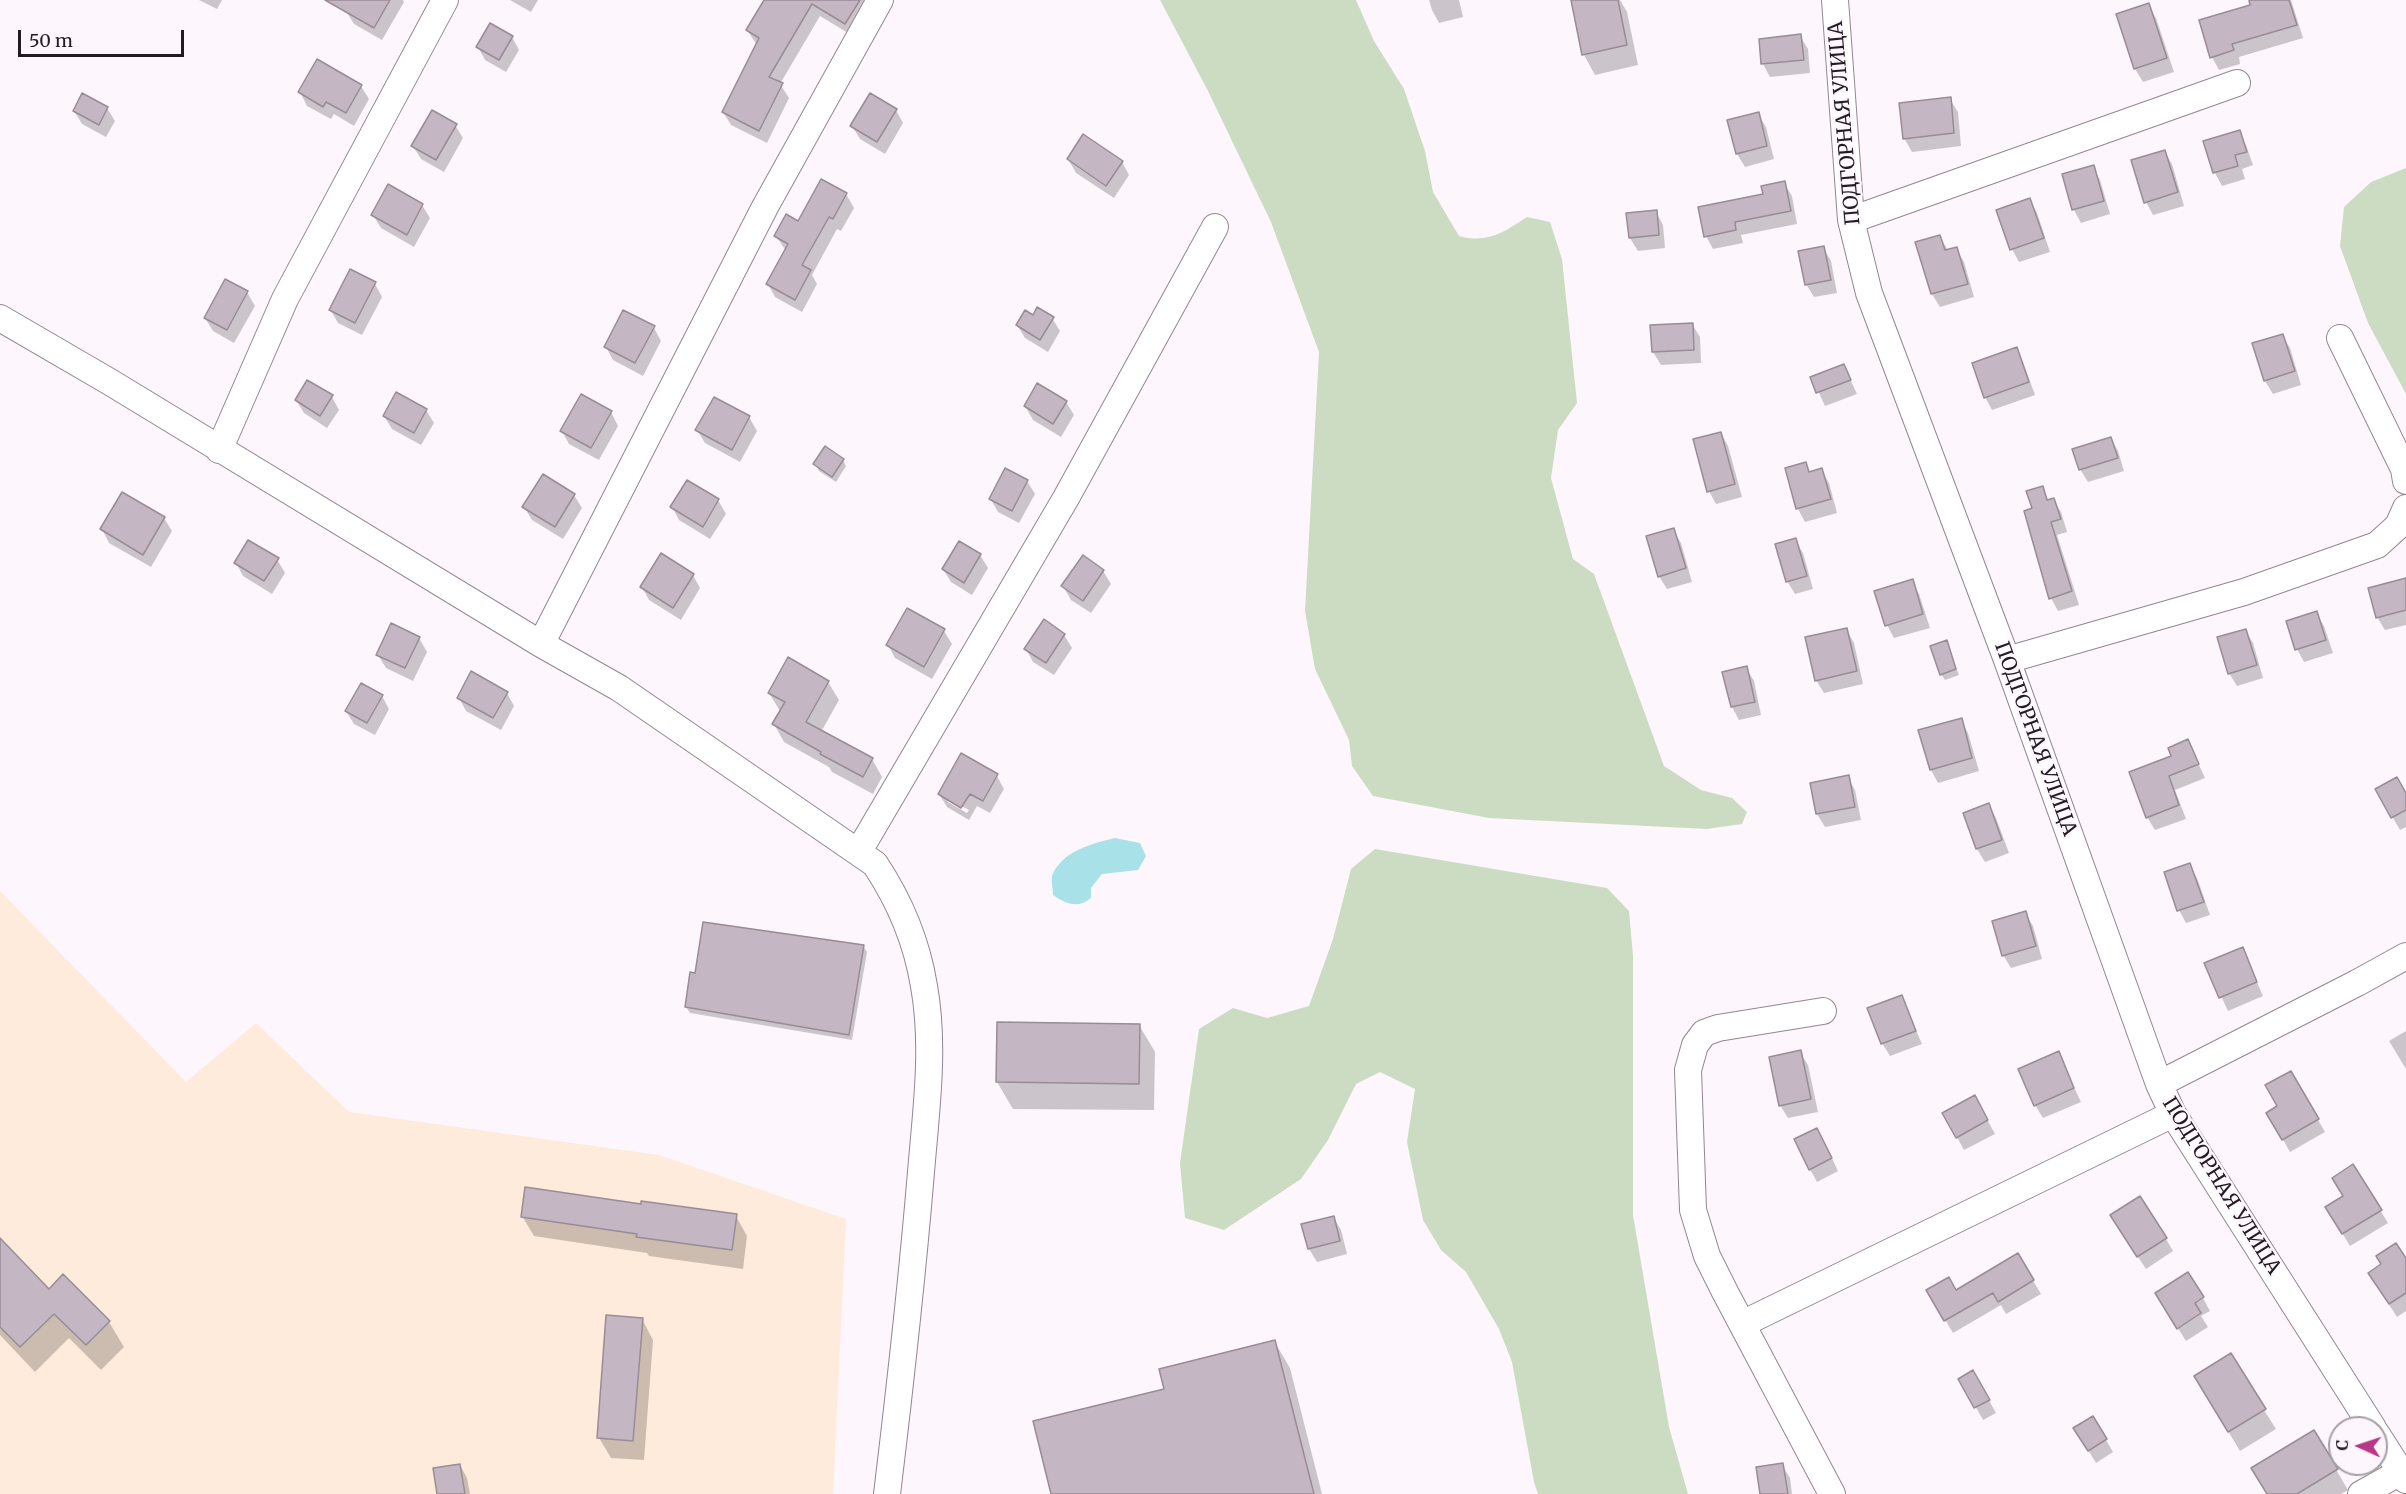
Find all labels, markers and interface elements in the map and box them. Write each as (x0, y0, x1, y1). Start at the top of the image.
scale bar (21, 18, 188, 56)
street label: ПОДГОРНАЯ УЛИЦА (1824, 20, 1866, 226)
text: 50 m (29, 29, 73, 52)
street label: ПОДГОРНАЯ УЛИЦА (1989, 639, 2081, 839)
street label: ПОДГОРНАЯ УЛИЦА (2157, 1093, 2285, 1279)
north arrow (2328, 1416, 2388, 1476)
text: С (2332, 1439, 2352, 1451)

